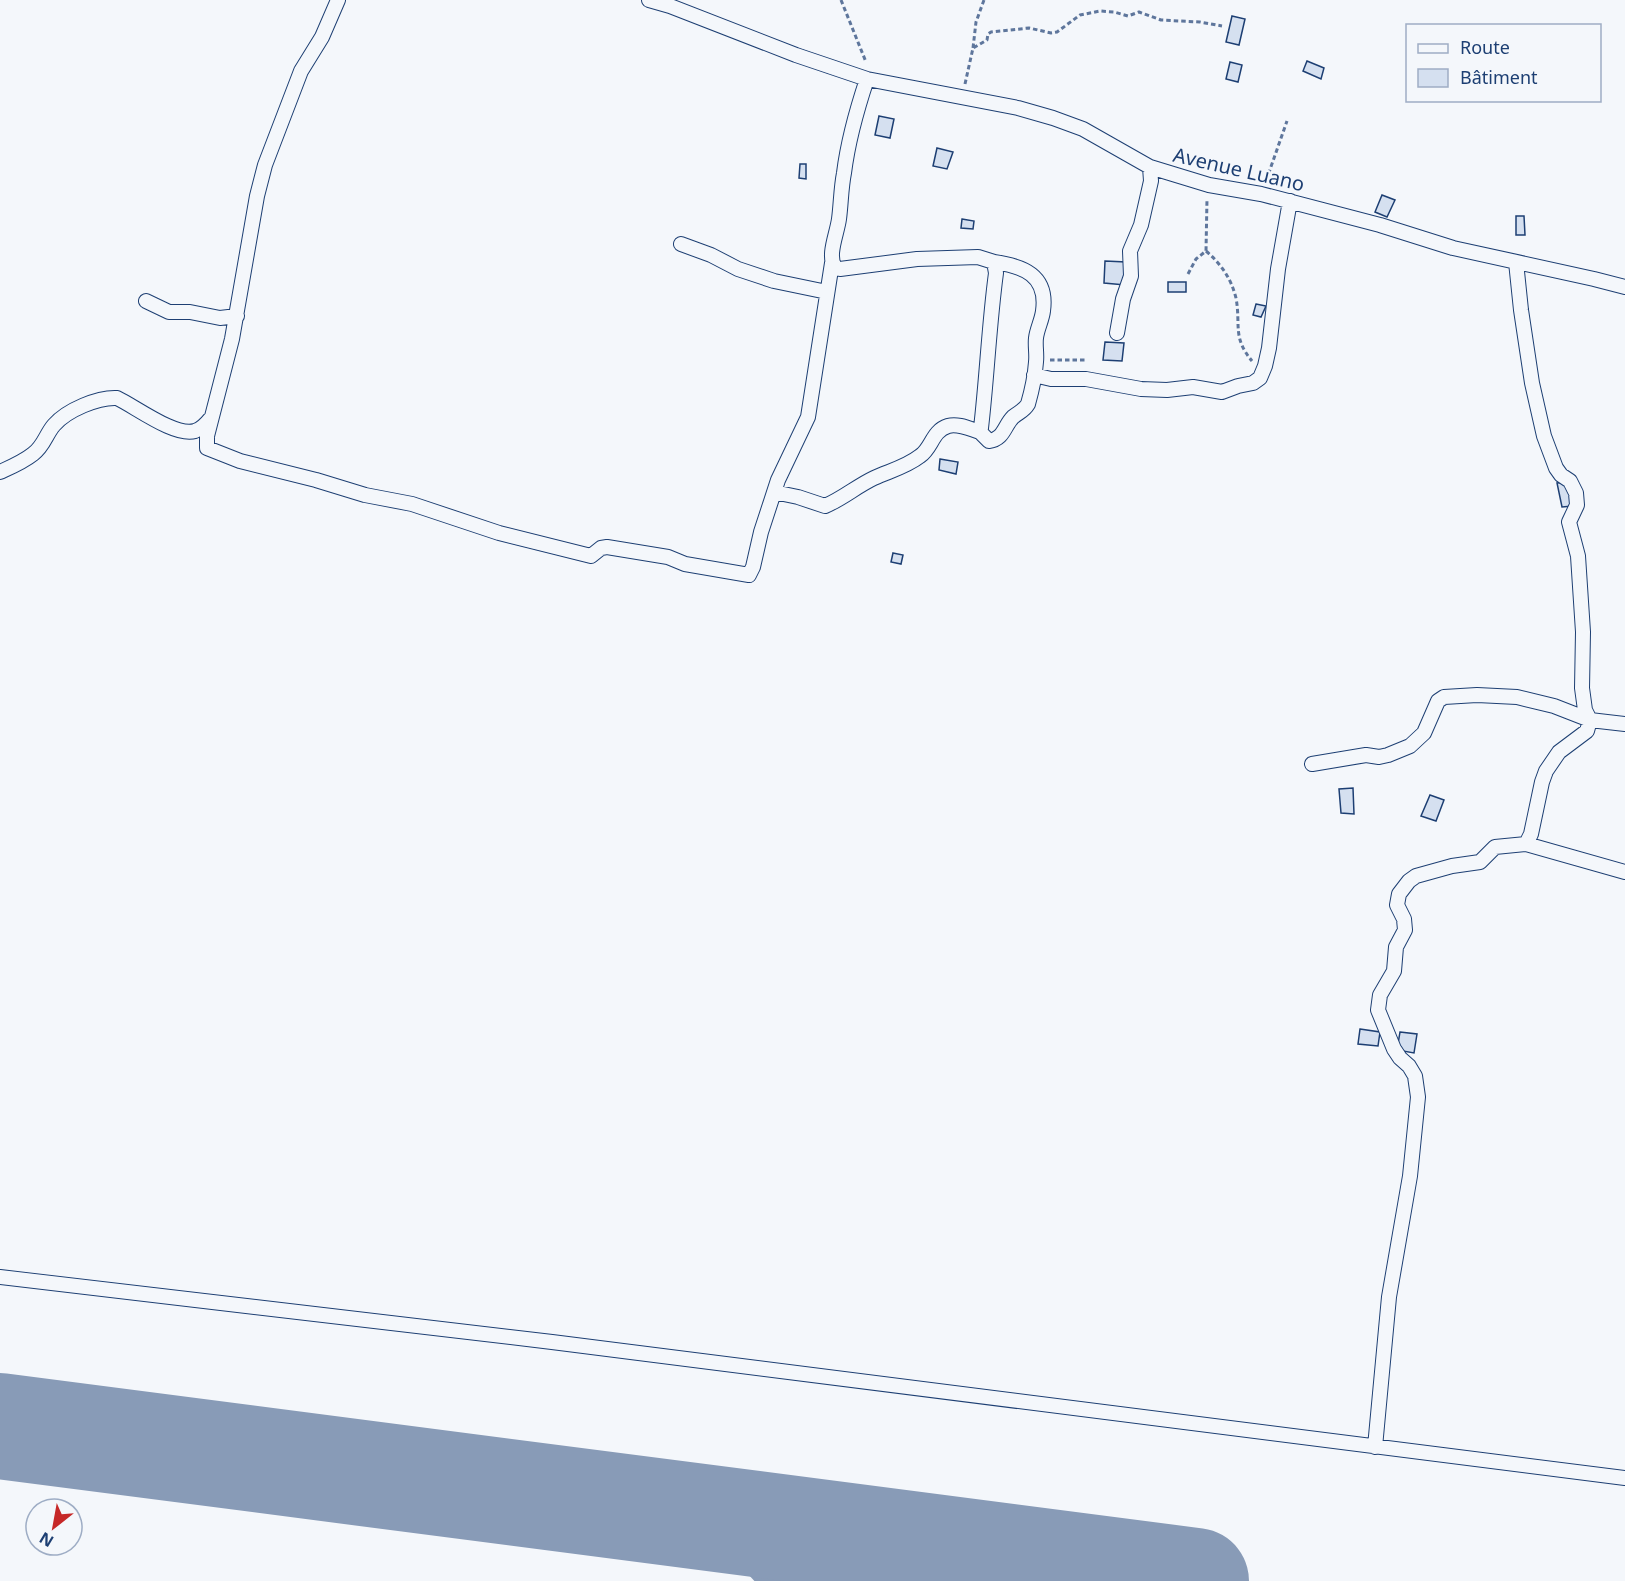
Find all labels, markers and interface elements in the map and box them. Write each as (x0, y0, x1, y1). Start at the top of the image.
legend (1406, 24, 1601, 102)
text: Route (1460, 35, 1510, 59)
text: Bâtiment (1460, 65, 1538, 89)
street label: Avenue Luano (1171, 141, 1307, 197)
north arrow (24, 1497, 84, 1557)
text: N (35, 1527, 58, 1553)

